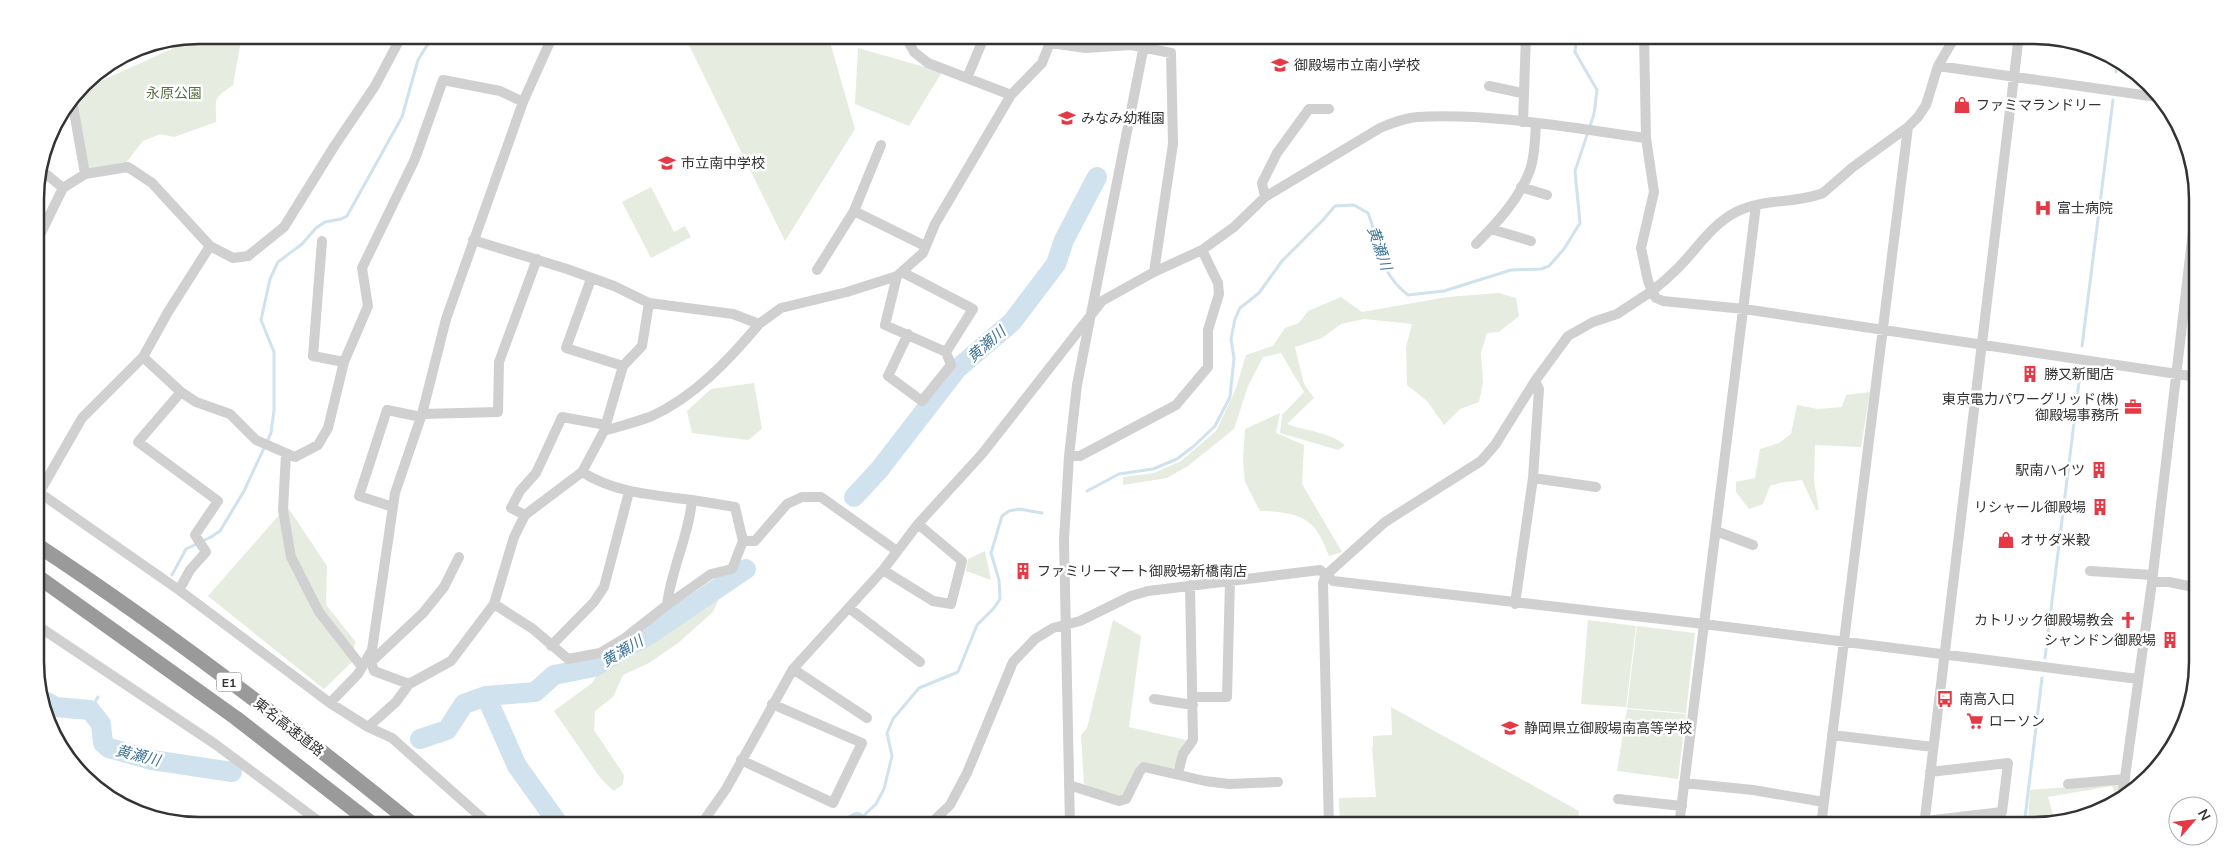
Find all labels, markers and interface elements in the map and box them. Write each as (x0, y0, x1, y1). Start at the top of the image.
school or university icon: 御殿場市立南小学校 (1270, 55, 1290, 75)
place label: 御殿場市立南小学校 (1294, 56, 1420, 74)
park label: 永原公園 (146, 84, 202, 102)
shop icon: ファミマランドリー (1952, 95, 1972, 115)
place label: ファミマランドリー (1976, 96, 2102, 114)
school or university icon: みなみ幼稚園 (1057, 108, 1077, 128)
place label: みなみ幼稚園 (1081, 109, 1165, 127)
school or university icon: 市立南中学校 (657, 153, 677, 173)
place label: 市立南中学校 (681, 154, 765, 172)
hospital icon: 富士病院 (2033, 198, 2053, 218)
place label: 富士病院 (2057, 199, 2113, 217)
water label: 黄瀬川 (1364, 224, 1397, 274)
water label: 黄瀬川 (963, 321, 1011, 366)
building icon: 勝又新聞店 (2020, 364, 2040, 384)
place label: 勝又新聞店 (2044, 365, 2114, 383)
place label: 東京電力パワーグリッド(株) 御殿場事務所 (1942, 390, 2119, 424)
office icon: 東京電力パワーグリッド(株) 御殿場事務所 (2123, 397, 2143, 417)
building icon: 駅南ハイツ (2089, 460, 2109, 480)
place label: 駅南ハイツ (2015, 461, 2085, 479)
building icon: リシャール御殿場 (2090, 497, 2110, 517)
place label: リシャール御殿場 (1974, 498, 2086, 516)
shop icon: オサダ米穀 (1996, 530, 2016, 550)
place label: オサダ米穀 (2020, 531, 2090, 549)
building icon: ファミリーマート御殿場新橋南店 (1013, 561, 1033, 581)
place label: ファミリーマート御殿場新橋南店 (1037, 562, 1247, 580)
church icon: カトリック御殿場教会 (2118, 610, 2138, 630)
place label: カトリック御殿場教会 (1974, 611, 2114, 629)
water label: 黄瀬川 (598, 630, 648, 671)
building icon: シャンドン御殿場 (2160, 630, 2180, 650)
place label: シャンドン御殿場 (2044, 631, 2156, 649)
road number: E1 (216, 672, 242, 692)
bus stop icon: 南高入口 (1935, 689, 1955, 709)
place label: 南高入口 (1959, 690, 2015, 708)
street label: 東名高速道路 (250, 694, 328, 760)
supermarket icon: ローソン (1965, 711, 1985, 731)
place label: ローソン (1989, 712, 2045, 730)
school or university icon: 静岡県立御殿場南高等学校 (1500, 718, 1520, 738)
place label: 静岡県立御殿場南高等学校 (1524, 719, 1692, 737)
water label: 黄瀬川 (114, 740, 164, 770)
north arrow (2168, 796, 2218, 846)
text: N (2194, 806, 2215, 824)

